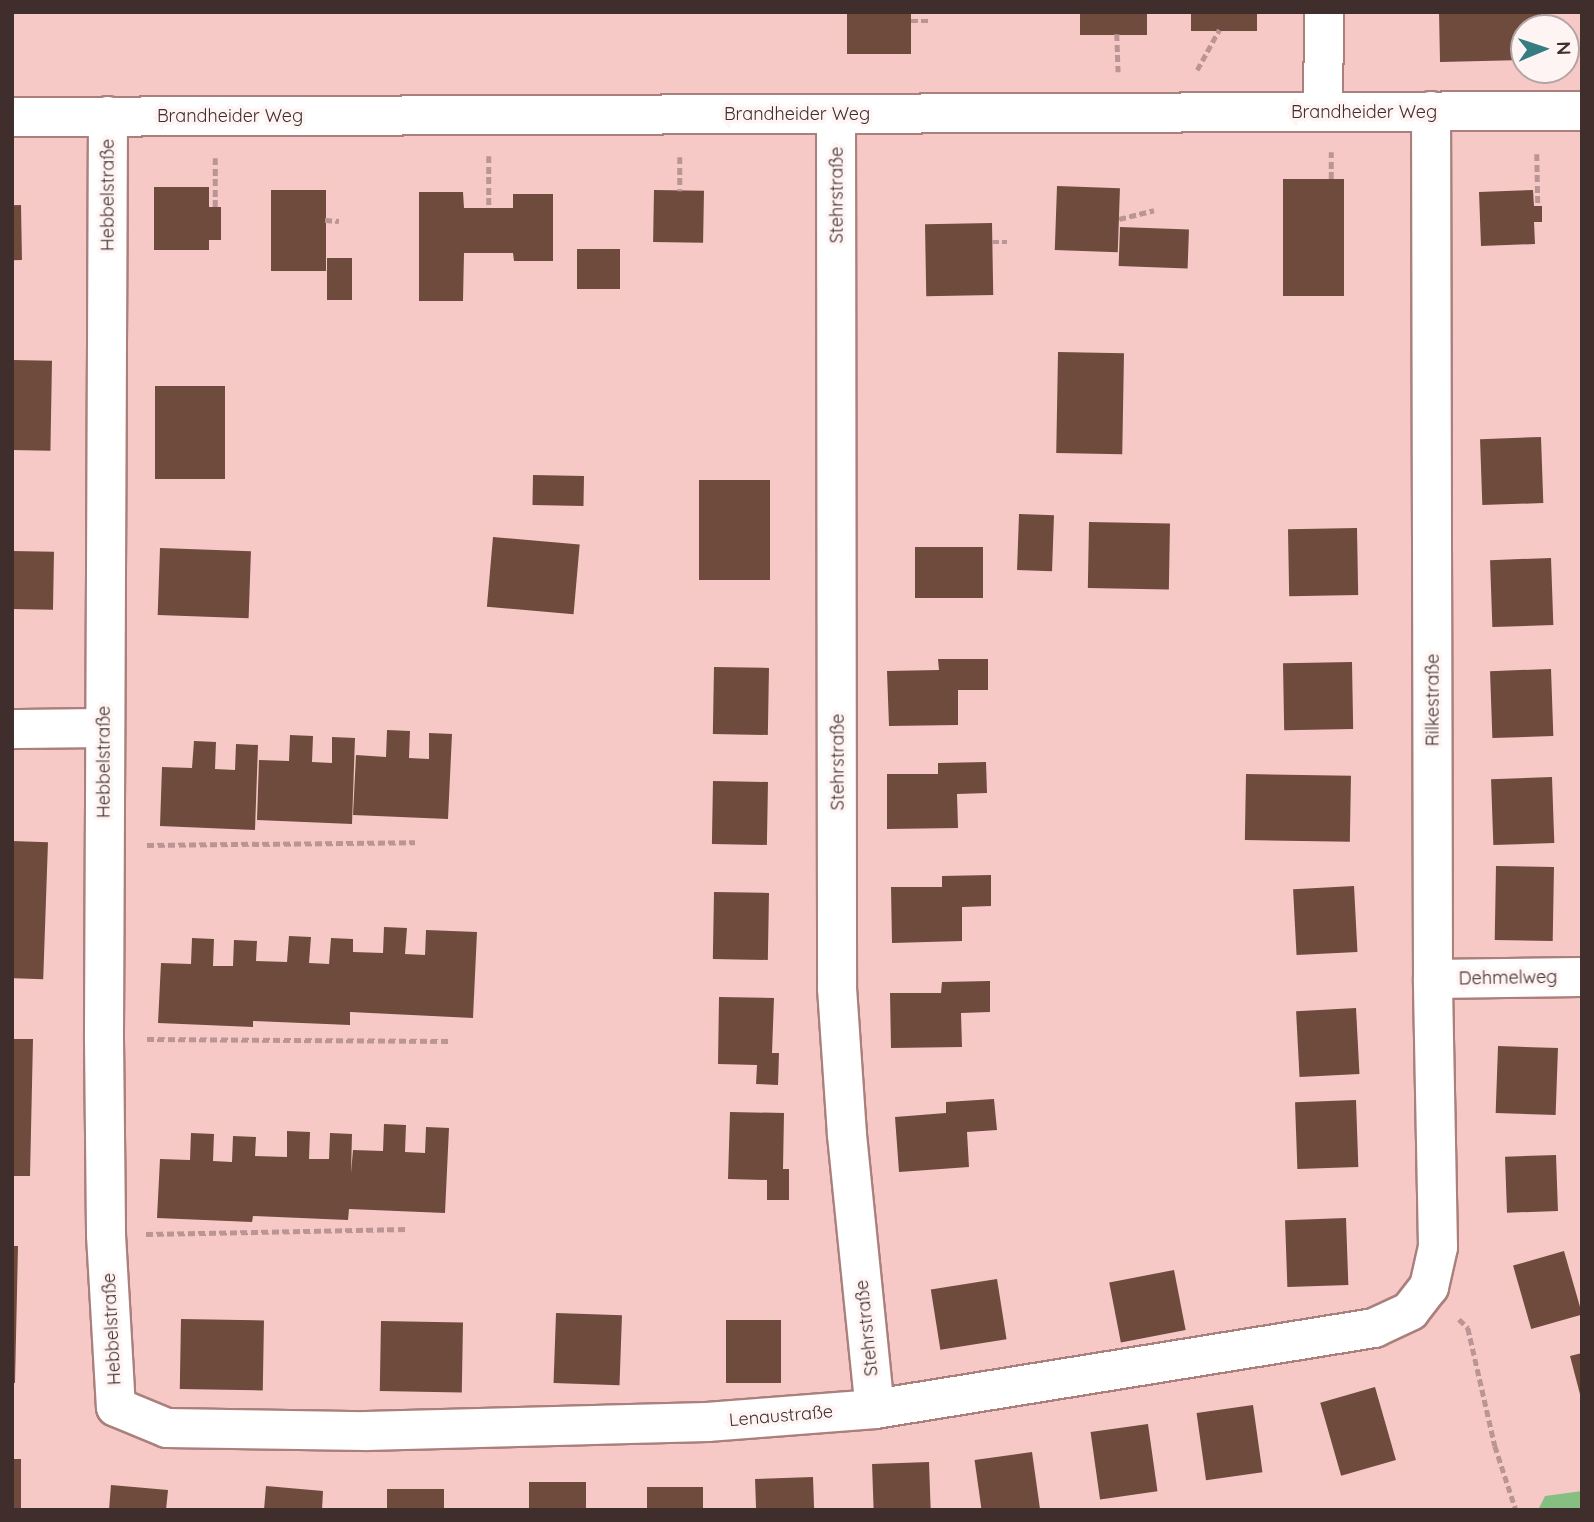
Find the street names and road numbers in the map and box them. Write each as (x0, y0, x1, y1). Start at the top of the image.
street label: Brandheider Weg (1291, 101, 1437, 123)
street label: Brandheider Weg (724, 103, 870, 125)
street label: Brandheider Weg (157, 105, 303, 127)
street label: Hebbelstraße (97, 139, 119, 251)
street label: Stehrstraße (826, 147, 848, 243)
street label: Rilkestraße (1422, 654, 1444, 746)
street label: Hebbelstraße (93, 706, 115, 818)
street label: Stehrstraße (827, 714, 849, 810)
street label: Dehmelweg (1458, 966, 1558, 990)
street label: Hebbelstraße (98, 1272, 126, 1386)
street label: Stehrstraße (851, 1279, 883, 1377)
street label: Lenaustraße (728, 1401, 834, 1431)

